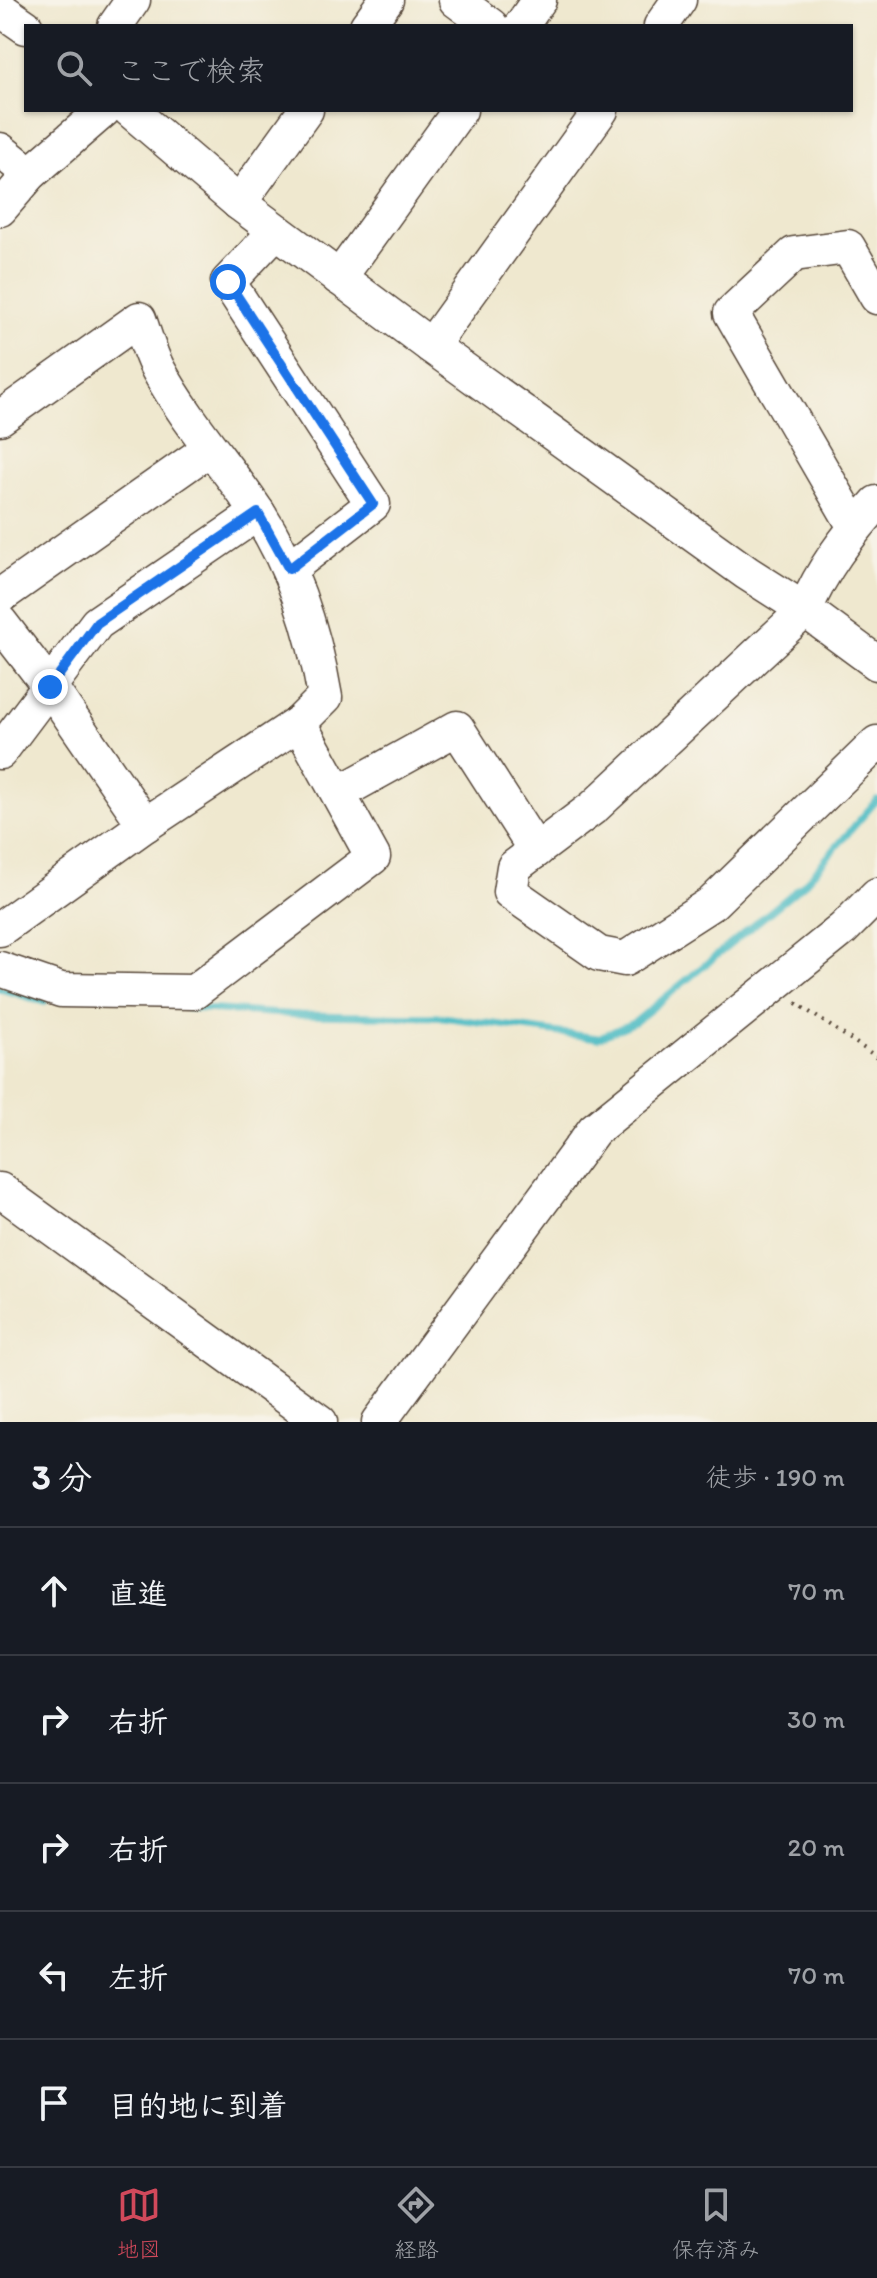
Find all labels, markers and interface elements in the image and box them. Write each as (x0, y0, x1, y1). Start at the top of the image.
search box (24, 24, 853, 112)
icon: search (52, 46, 96, 90)
text: ここで検索 (116, 52, 266, 89)
route start (210, 264, 246, 300)
route end (32, 669, 68, 705)
text: 3 分 (32, 1457, 92, 1498)
text: 徒歩 · 190 m (706, 1461, 845, 1493)
icon: ahead (32, 1569, 76, 1613)
text: 直進 (108, 1575, 168, 1612)
text: 70 m (788, 1575, 845, 1607)
icon: right (32, 1697, 76, 1741)
text: 右折 (108, 1703, 168, 1740)
text: 30 m (787, 1703, 845, 1735)
icon: right (32, 1825, 76, 1869)
text: 右折 (108, 1831, 168, 1868)
text: 20 m (788, 1831, 845, 1863)
icon: left (32, 1953, 76, 1997)
text: 左折 (108, 1959, 168, 1996)
text: 70 m (788, 1959, 845, 1991)
icon: arrive (32, 2081, 76, 2125)
text: 目的地に到着 (108, 2087, 288, 2124)
tab: 地図 (117, 2183, 161, 2263)
tab: 経路 (394, 2183, 438, 2263)
tab: 保存済み (672, 2183, 760, 2263)

